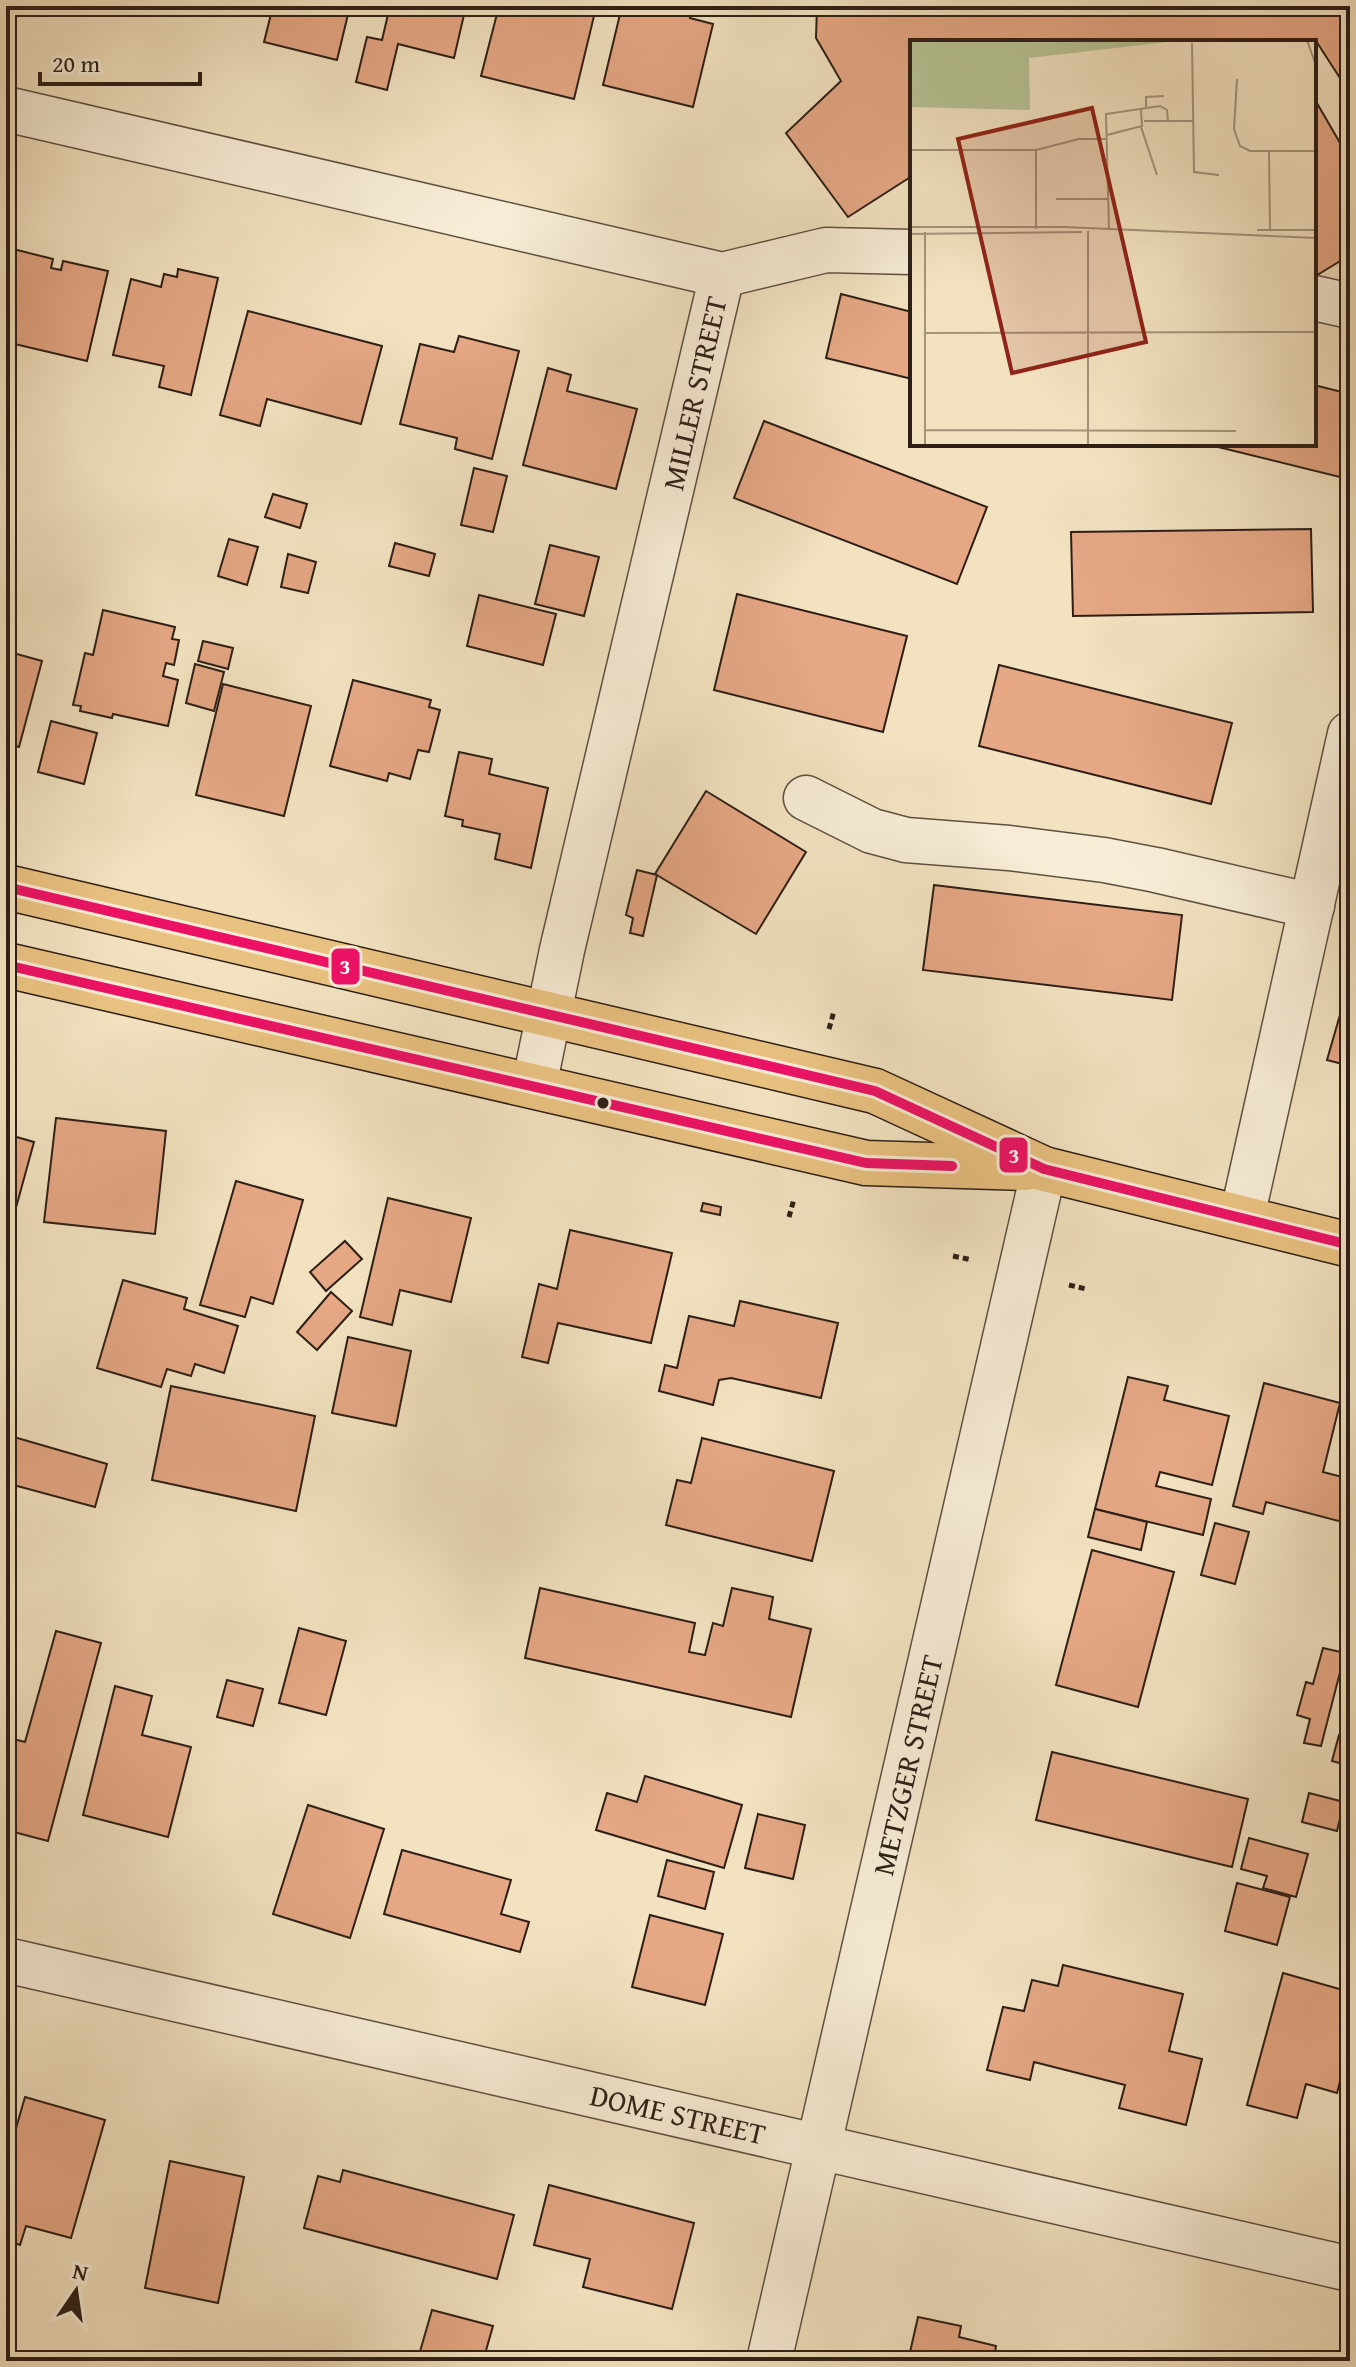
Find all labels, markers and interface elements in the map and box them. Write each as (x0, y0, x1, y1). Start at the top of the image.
scale bar (40, 36, 200, 86)
inset map (910, 40, 1316, 446)
text: 20 m (52, 46, 100, 81)
street label: MILLER STREET (650, 291, 738, 494)
line badge: 3 (330, 947, 361, 986)
text: 3 (339, 950, 351, 982)
unlabelled marker (595, 1095, 611, 1111)
line badge: 3 (998, 1136, 1029, 1174)
text: 3 (1008, 1139, 1020, 1171)
street label: METZGER STREET (860, 1650, 954, 1880)
street label: DOME STREET (586, 2072, 770, 2156)
north arrow (36, 2251, 116, 2331)
text: N (70, 2254, 92, 2289)

